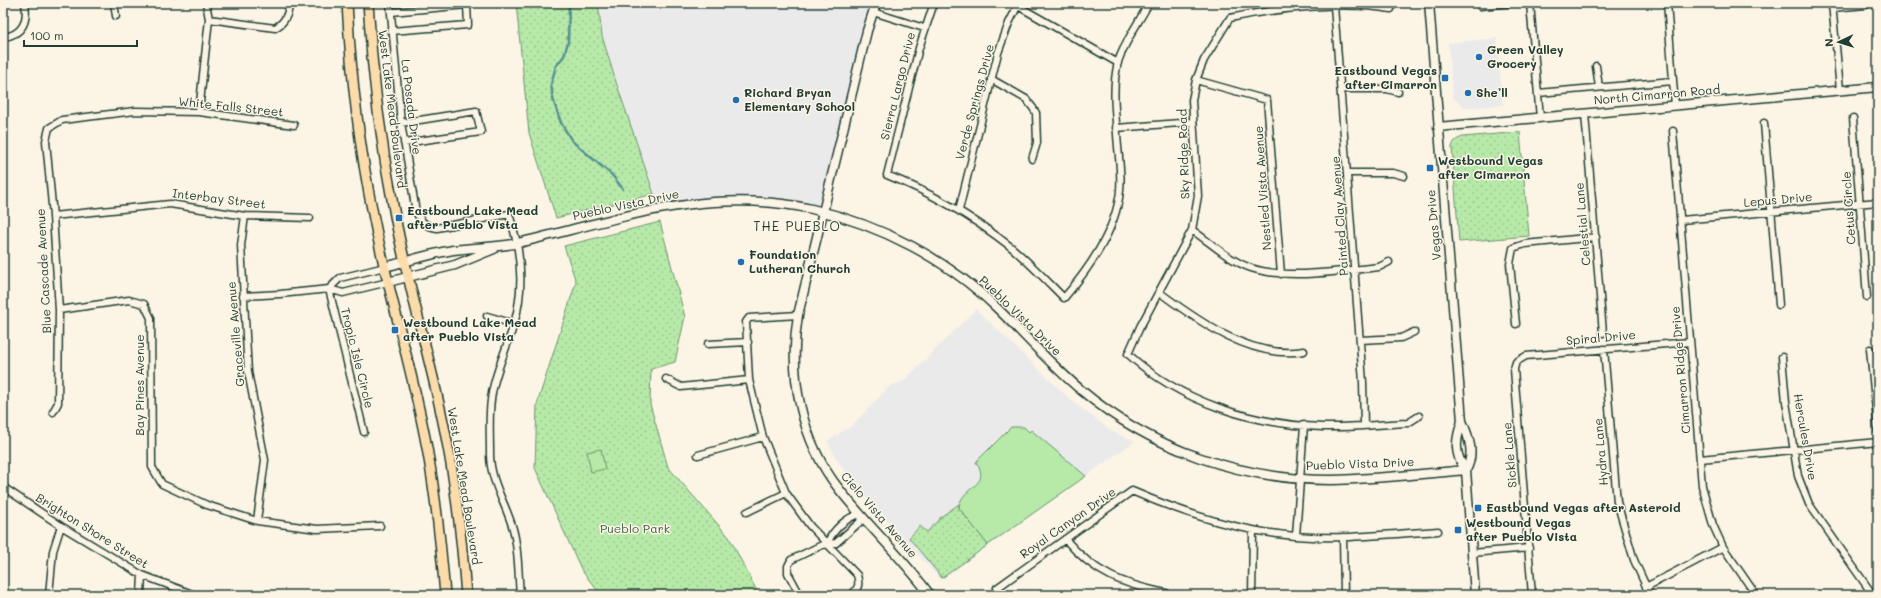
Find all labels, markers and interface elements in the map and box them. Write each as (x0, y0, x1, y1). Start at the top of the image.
scale bar (24, 22, 137, 48)
north arrow (1819, 22, 1859, 62)
text: 100 m (30, 27, 64, 43)
street label: West Lake Mead Boulevard (375, 29, 411, 189)
street label: Sierra Largo Drive (876, 30, 918, 141)
text: N (1821, 38, 1836, 47)
place label: Green Valley Grocery (1487, 41, 1564, 71)
street label: Verde Springs Drive (951, 42, 997, 161)
marker: Green Valley Grocery (1474, 52, 1484, 62)
street label: La Posada Drive (398, 58, 426, 156)
place label: Eastbound Vegas after Cimarron (1334, 62, 1437, 92)
marker: Eastbound Vegas after Cimarron (1440, 73, 1450, 83)
street label: North Cimarron Road (1593, 80, 1721, 107)
place label: Richard Bryan Elementary School (744, 84, 855, 114)
place label: She’ll (1476, 84, 1508, 100)
marker: She’ll (1463, 88, 1473, 98)
street label: White Falls Street (178, 93, 284, 119)
marker: Richard Bryan Elementary School (731, 95, 741, 105)
street label: Sky Ridge Road (1173, 108, 1193, 199)
street label: Nestled Vista Avenue (1250, 125, 1274, 251)
place label: Westbound Vegas after Cimarron (1438, 152, 1543, 182)
street label: Painted Clay Avenue (1327, 156, 1351, 276)
marker: Westbound Vegas after Cimarron (1425, 163, 1435, 173)
street label: Cetus Circle (1837, 171, 1859, 245)
street label: Celestial Lane (1570, 182, 1594, 266)
street label: Interbay Street (171, 184, 267, 212)
street label: Pueblo Vista Drive (571, 185, 681, 223)
street label: Lepus Drive (1743, 188, 1813, 210)
street label: Vegas Drive (1422, 189, 1444, 261)
place label: Eastbound Lake Mead after Pueblo Vista (407, 202, 539, 232)
street label: Blue Cascade Avenue (32, 208, 54, 334)
marker: Eastbound Lake Mead after Pueblo Vista (394, 213, 404, 223)
district label: THE PUEBLO (753, 217, 841, 234)
place label: Foundation Lutheran Church (749, 246, 850, 276)
marker: Foundation Lutheran Church (736, 257, 746, 267)
street label: Pueblo Vista Drive (976, 272, 1065, 359)
street label: Graceville Avenue (222, 281, 248, 387)
street label: Tropic Isle Circle (338, 306, 378, 410)
street label: Cimarron Ridge Drive (1666, 306, 1694, 434)
place label: Westbound Lake Mead after Pueblo Vista (403, 314, 537, 344)
marker: Westbound Lake Mead after Pueblo Vista (390, 325, 400, 335)
street label: Spiral Drive (1565, 326, 1636, 348)
street label: Bay Pines Avenue (131, 334, 147, 436)
street label: Hercules Drive (1791, 392, 1821, 481)
street label: West Lake Mead Boulevard (445, 406, 485, 566)
street label: Hydra Lane (1589, 418, 1611, 486)
street label: Sickle Lane (1498, 422, 1520, 489)
street label: Pueblo Vista Drive (1305, 453, 1414, 473)
street label: Cielo Vista Avenue (838, 468, 922, 561)
street label: Royal Canyon Drive (1016, 483, 1119, 561)
street label: Brighton Shore Street (33, 489, 152, 571)
place label: Eastbound Vegas after Asteroid (1486, 499, 1681, 515)
marker: Eastbound Vegas after Asteroid (1473, 503, 1483, 513)
place label: Westbound Vegas after Pueblo Vista (1466, 514, 1577, 544)
park label: Pueblo Park (600, 520, 670, 536)
marker: Westbound Vegas after Pueblo Vista (1453, 525, 1463, 535)

